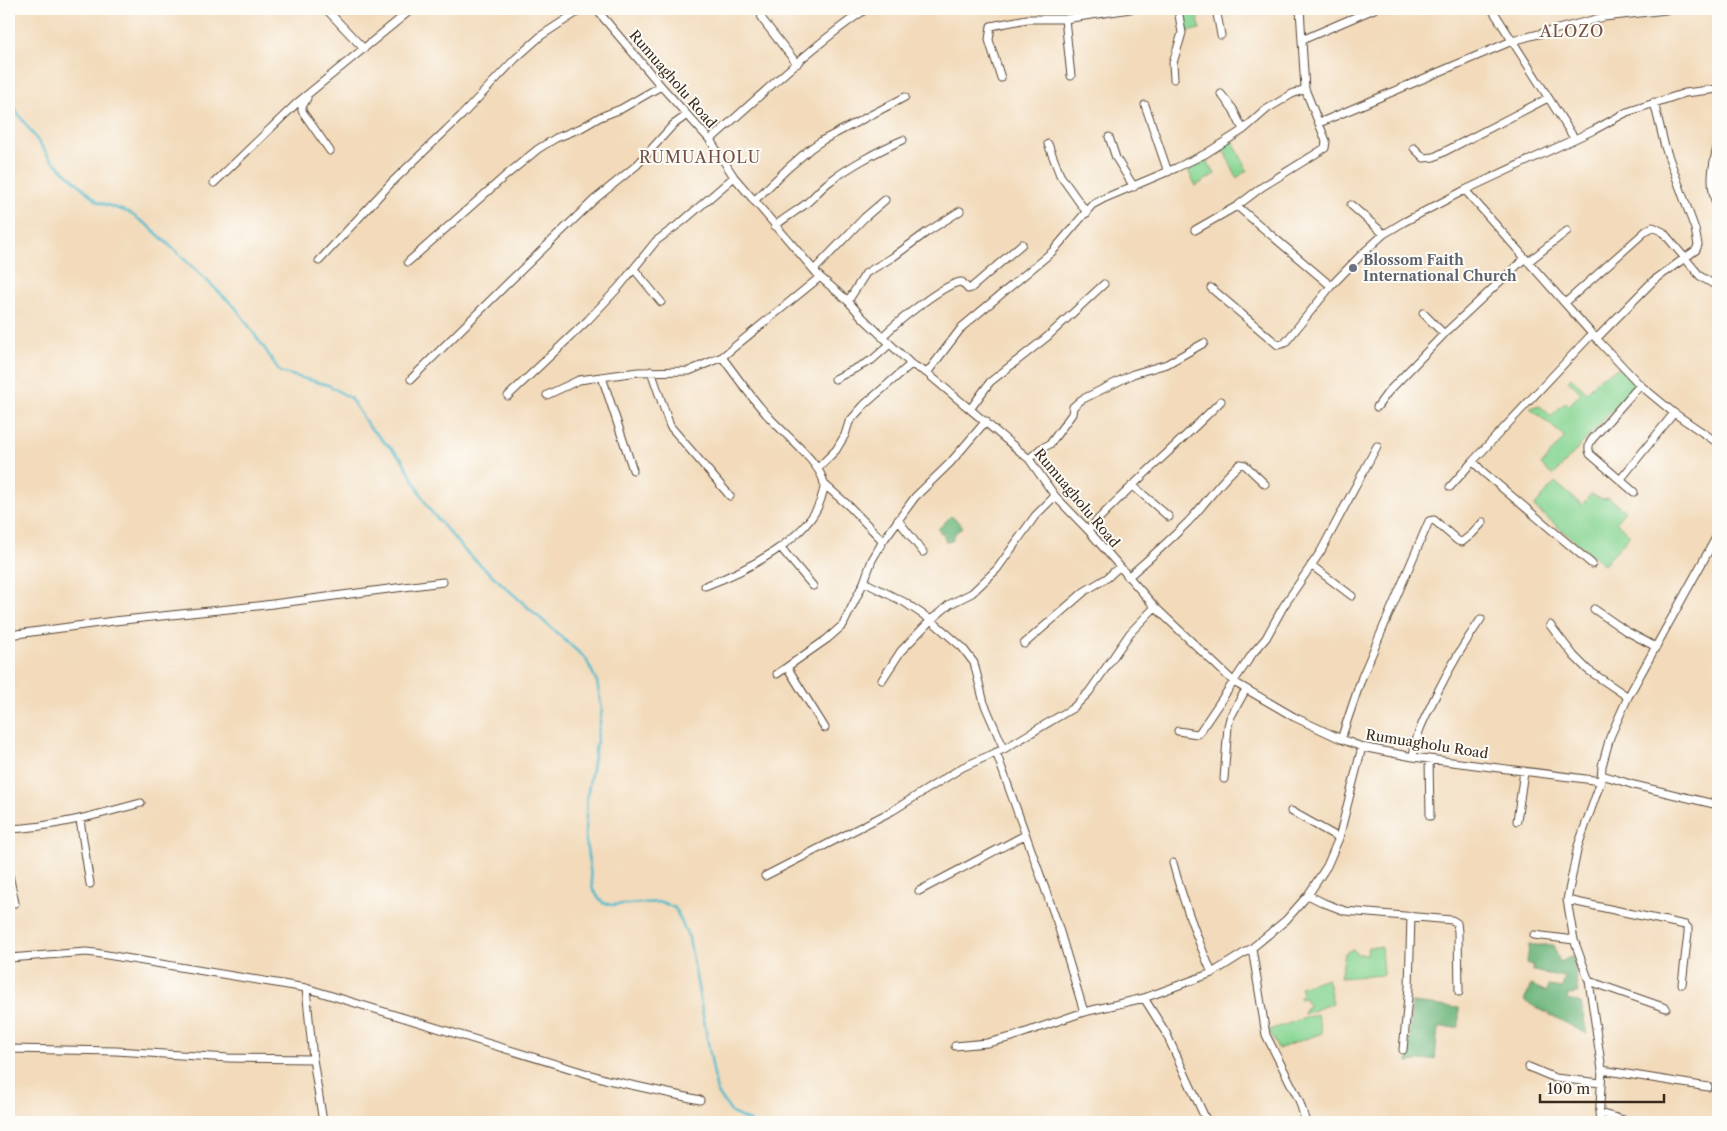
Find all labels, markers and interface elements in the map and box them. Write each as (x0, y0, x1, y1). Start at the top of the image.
district label: ALOZO (1539, 21, 1604, 41)
street label: Rumuagholu Road (626, 26, 721, 132)
district label: RUMUAHOLU (639, 147, 761, 167)
place label: Blossom Faith International Church (1363, 251, 1517, 285)
marker: Blossom Faith International Church (1347, 262, 1359, 274)
street label: Rumuagholu Road (1030, 445, 1124, 552)
street label: Rumuagholu Road (1364, 725, 1490, 763)
scale bar (1540, 1071, 1663, 1103)
text: 100 m (1547, 1079, 1590, 1098)

